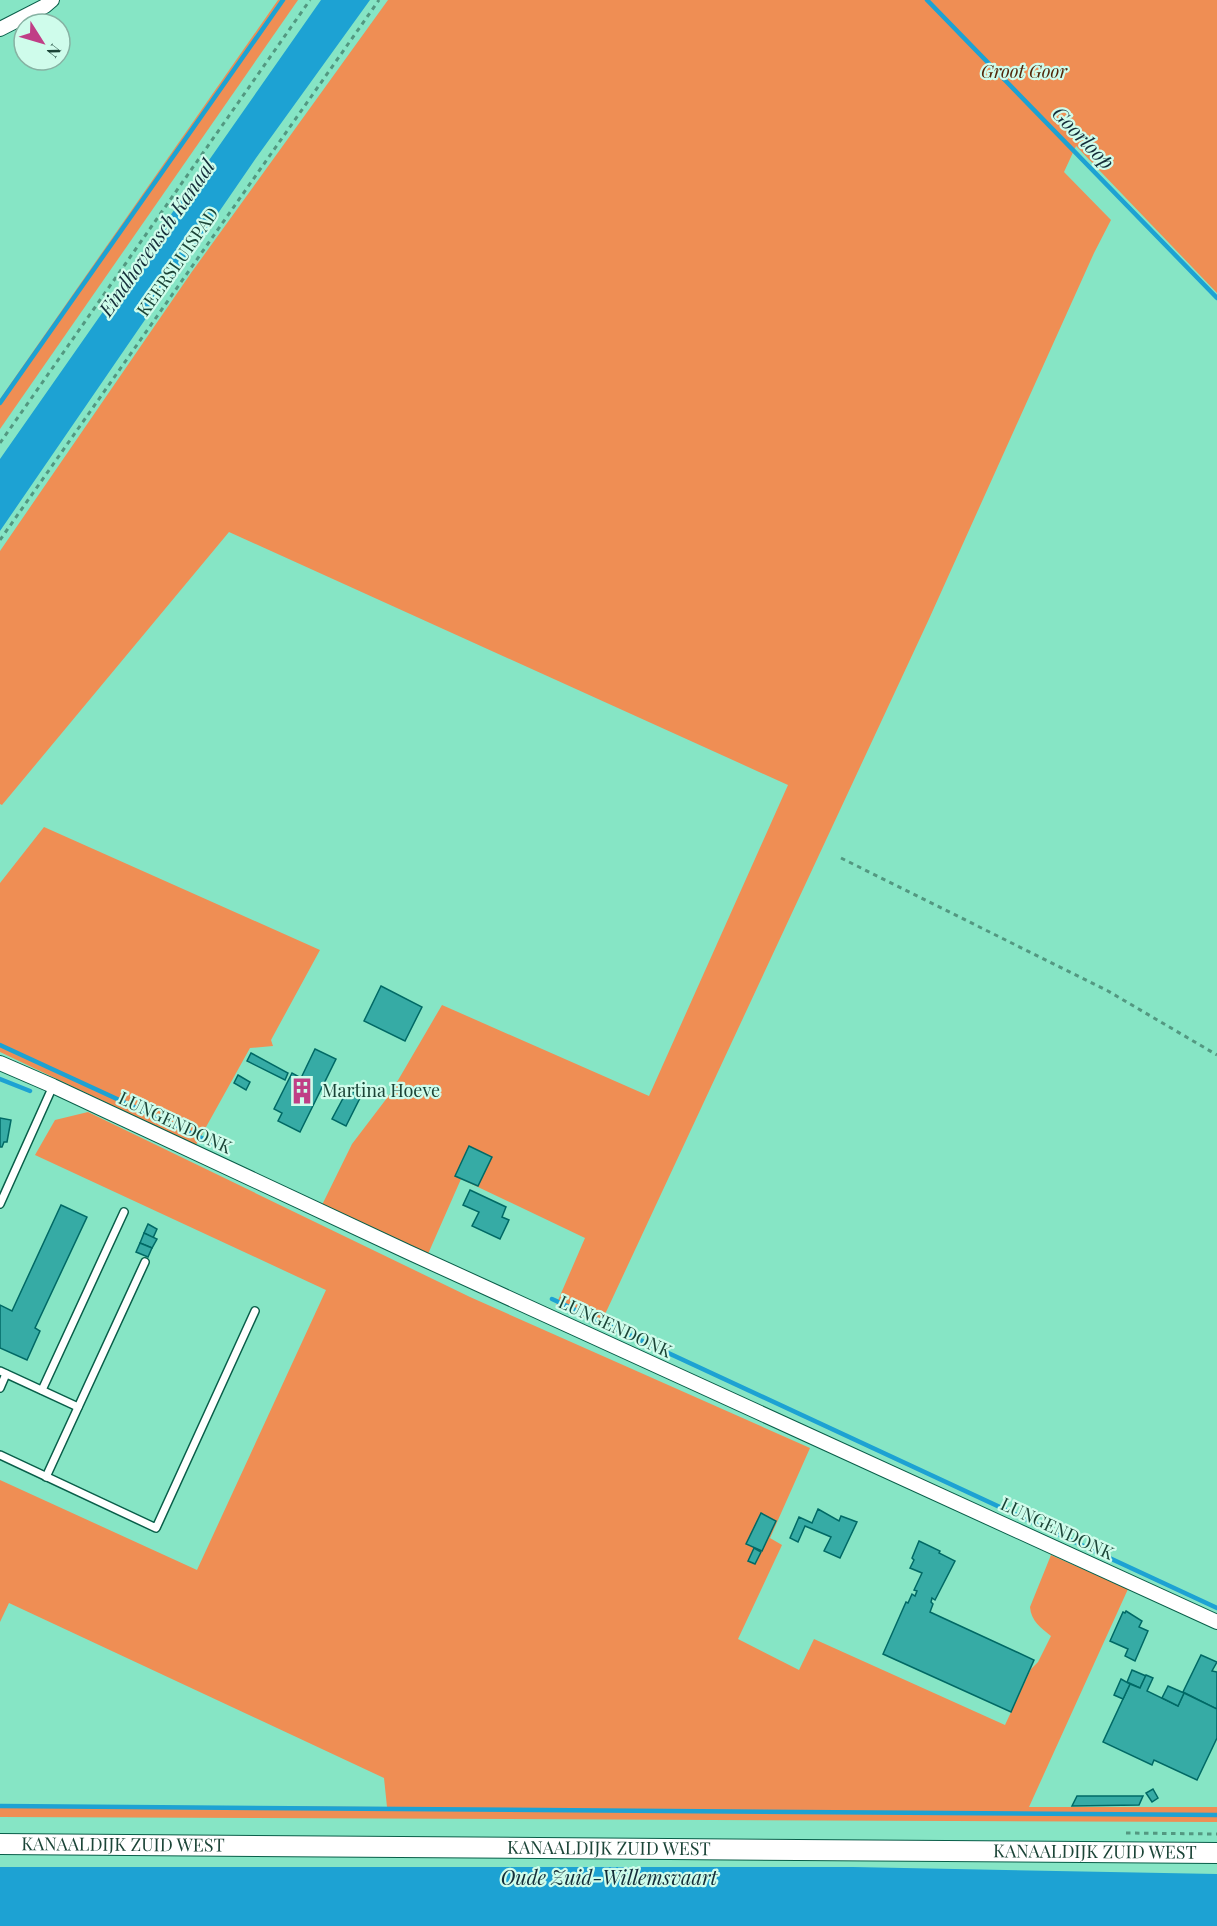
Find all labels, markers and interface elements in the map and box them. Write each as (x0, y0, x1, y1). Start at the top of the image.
north arrow (12, 12, 72, 72)
text: N (42, 40, 66, 63)
park label: Groot Goor (981, 59, 1068, 83)
water label: Goorloop (1047, 99, 1121, 174)
water label: Eindhovensch Kanaal (91, 152, 221, 322)
street label: KEERSLUISPAD (131, 202, 224, 321)
building icon: Martina Hoeve (287, 1076, 317, 1106)
place label: Martina Hoeve (322, 1078, 440, 1102)
street label: LUNGENDONK (115, 1085, 236, 1159)
street label: LUNGENDONK (555, 1289, 676, 1363)
street label: LUNGENDONK (997, 1491, 1118, 1565)
street label: KANAALDIJK ZUID WEST (21, 1831, 225, 1857)
street label: KANAALDIJK ZUID WEST (507, 1835, 711, 1860)
street label: KANAALDIJK ZUID WEST (993, 1838, 1197, 1864)
water label: Oude Zuid-Willemsvaart (501, 1863, 719, 1890)

